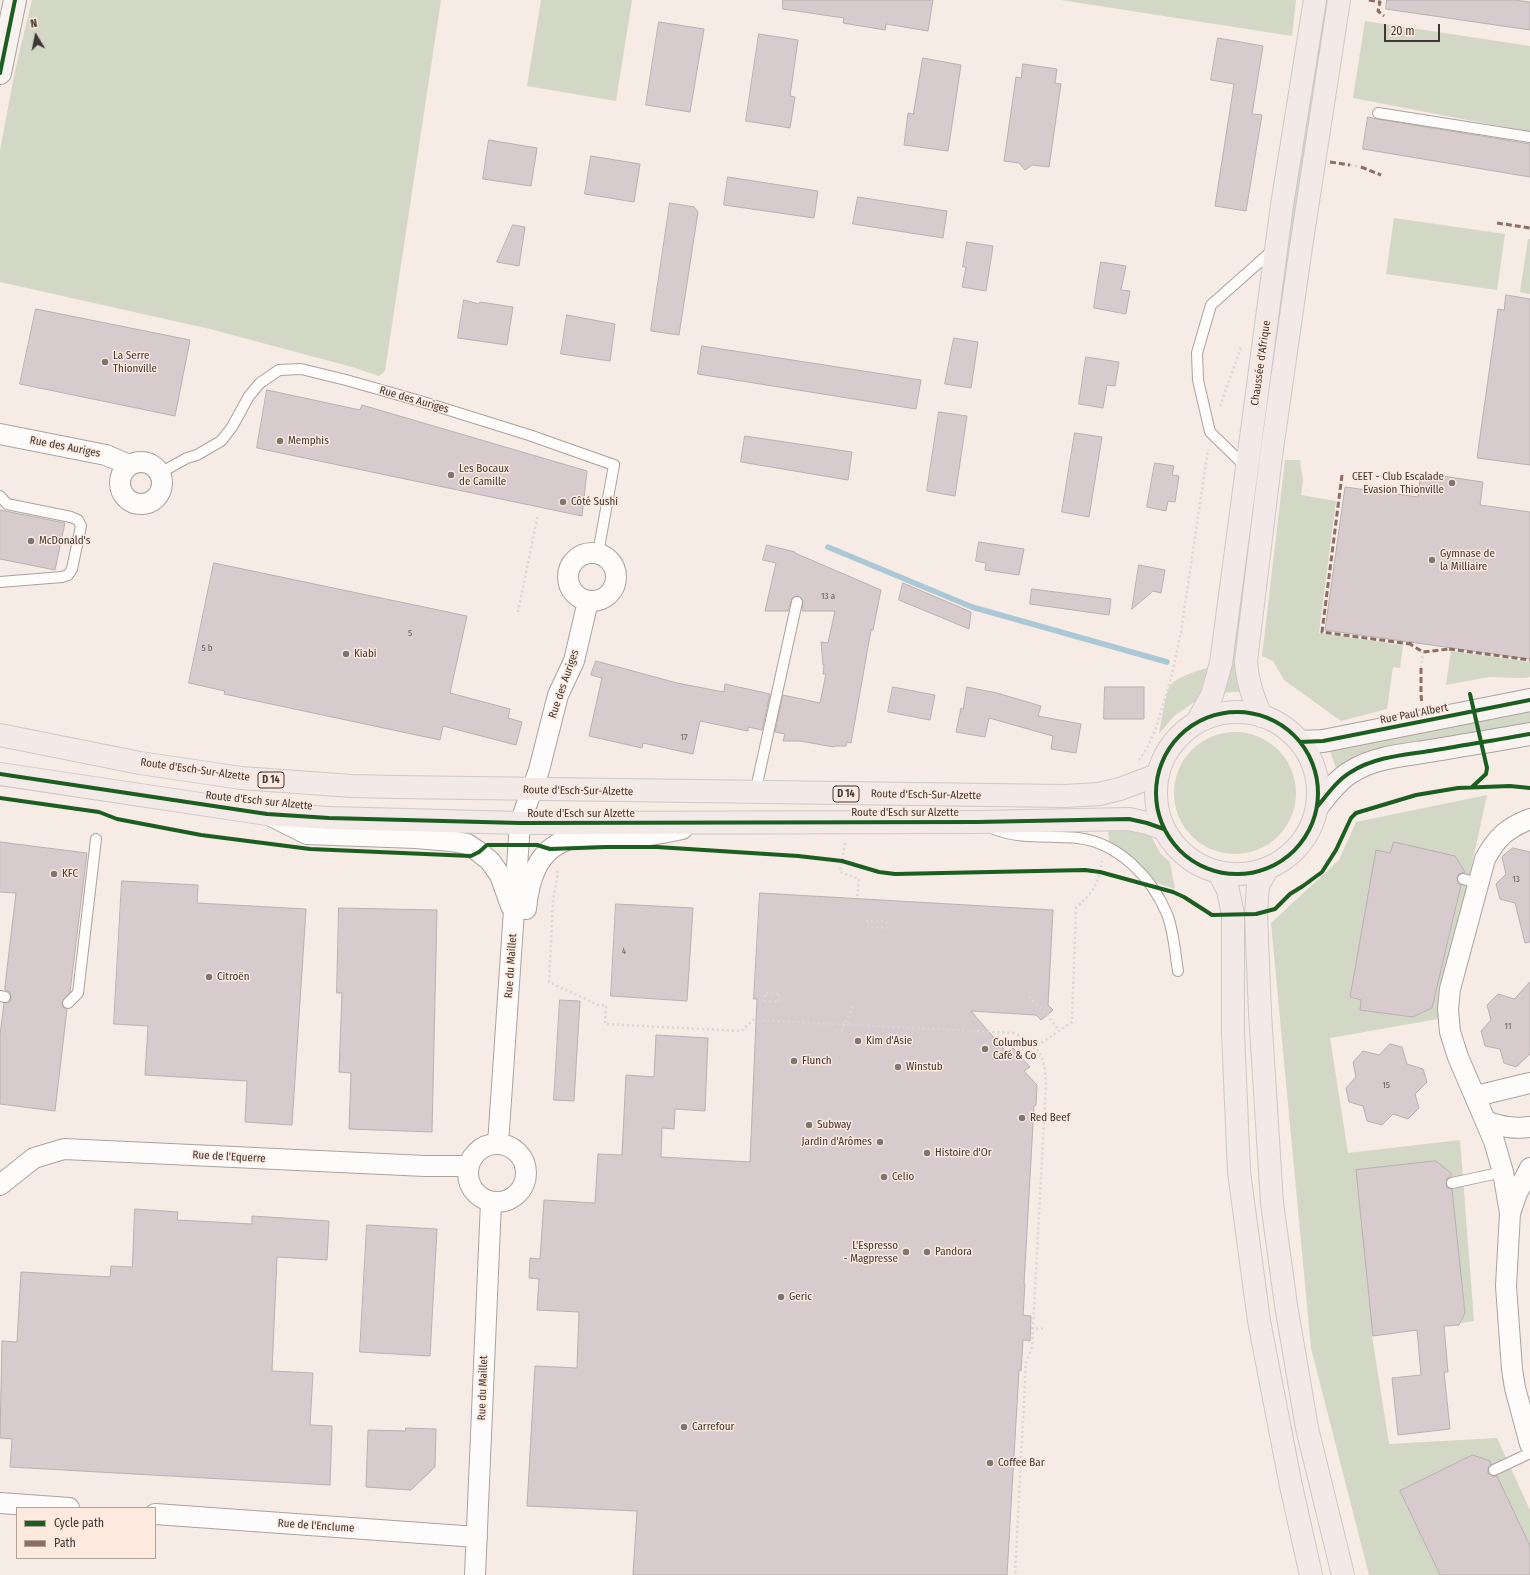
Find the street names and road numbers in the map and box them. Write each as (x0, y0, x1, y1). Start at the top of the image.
street label: Chaussée d'Afrique (1248, 320, 1274, 406)
street label: Rue des Auriges (378, 384, 450, 416)
street label: Rue des Auriges (29, 434, 101, 460)
street label: Rue des Auriges (546, 648, 582, 720)
street label: Rue Paul Albert (1379, 701, 1449, 727)
street label: Route d'Esch-Sur-Alzette (139, 756, 251, 784)
road number: D 14 (258, 772, 284, 788)
street label: Route d'Esch-Sur-Alzette (523, 783, 633, 799)
road number: D 14 (833, 786, 859, 802)
street label: Route d'Esch-Sur-Alzette (871, 787, 981, 803)
street label: Route d'Esch sur Alzette (205, 789, 313, 813)
street label: Route d'Esch sur Alzette (851, 806, 959, 820)
street label: Route d'Esch sur Alzette (527, 807, 635, 821)
street label: Rue du Maillet (502, 933, 520, 999)
street label: Rue de l'Equerre (192, 1148, 266, 1166)
street label: Rue du Maillet (475, 1355, 491, 1421)
street label: Rue de l'Enclume (277, 1517, 355, 1535)

